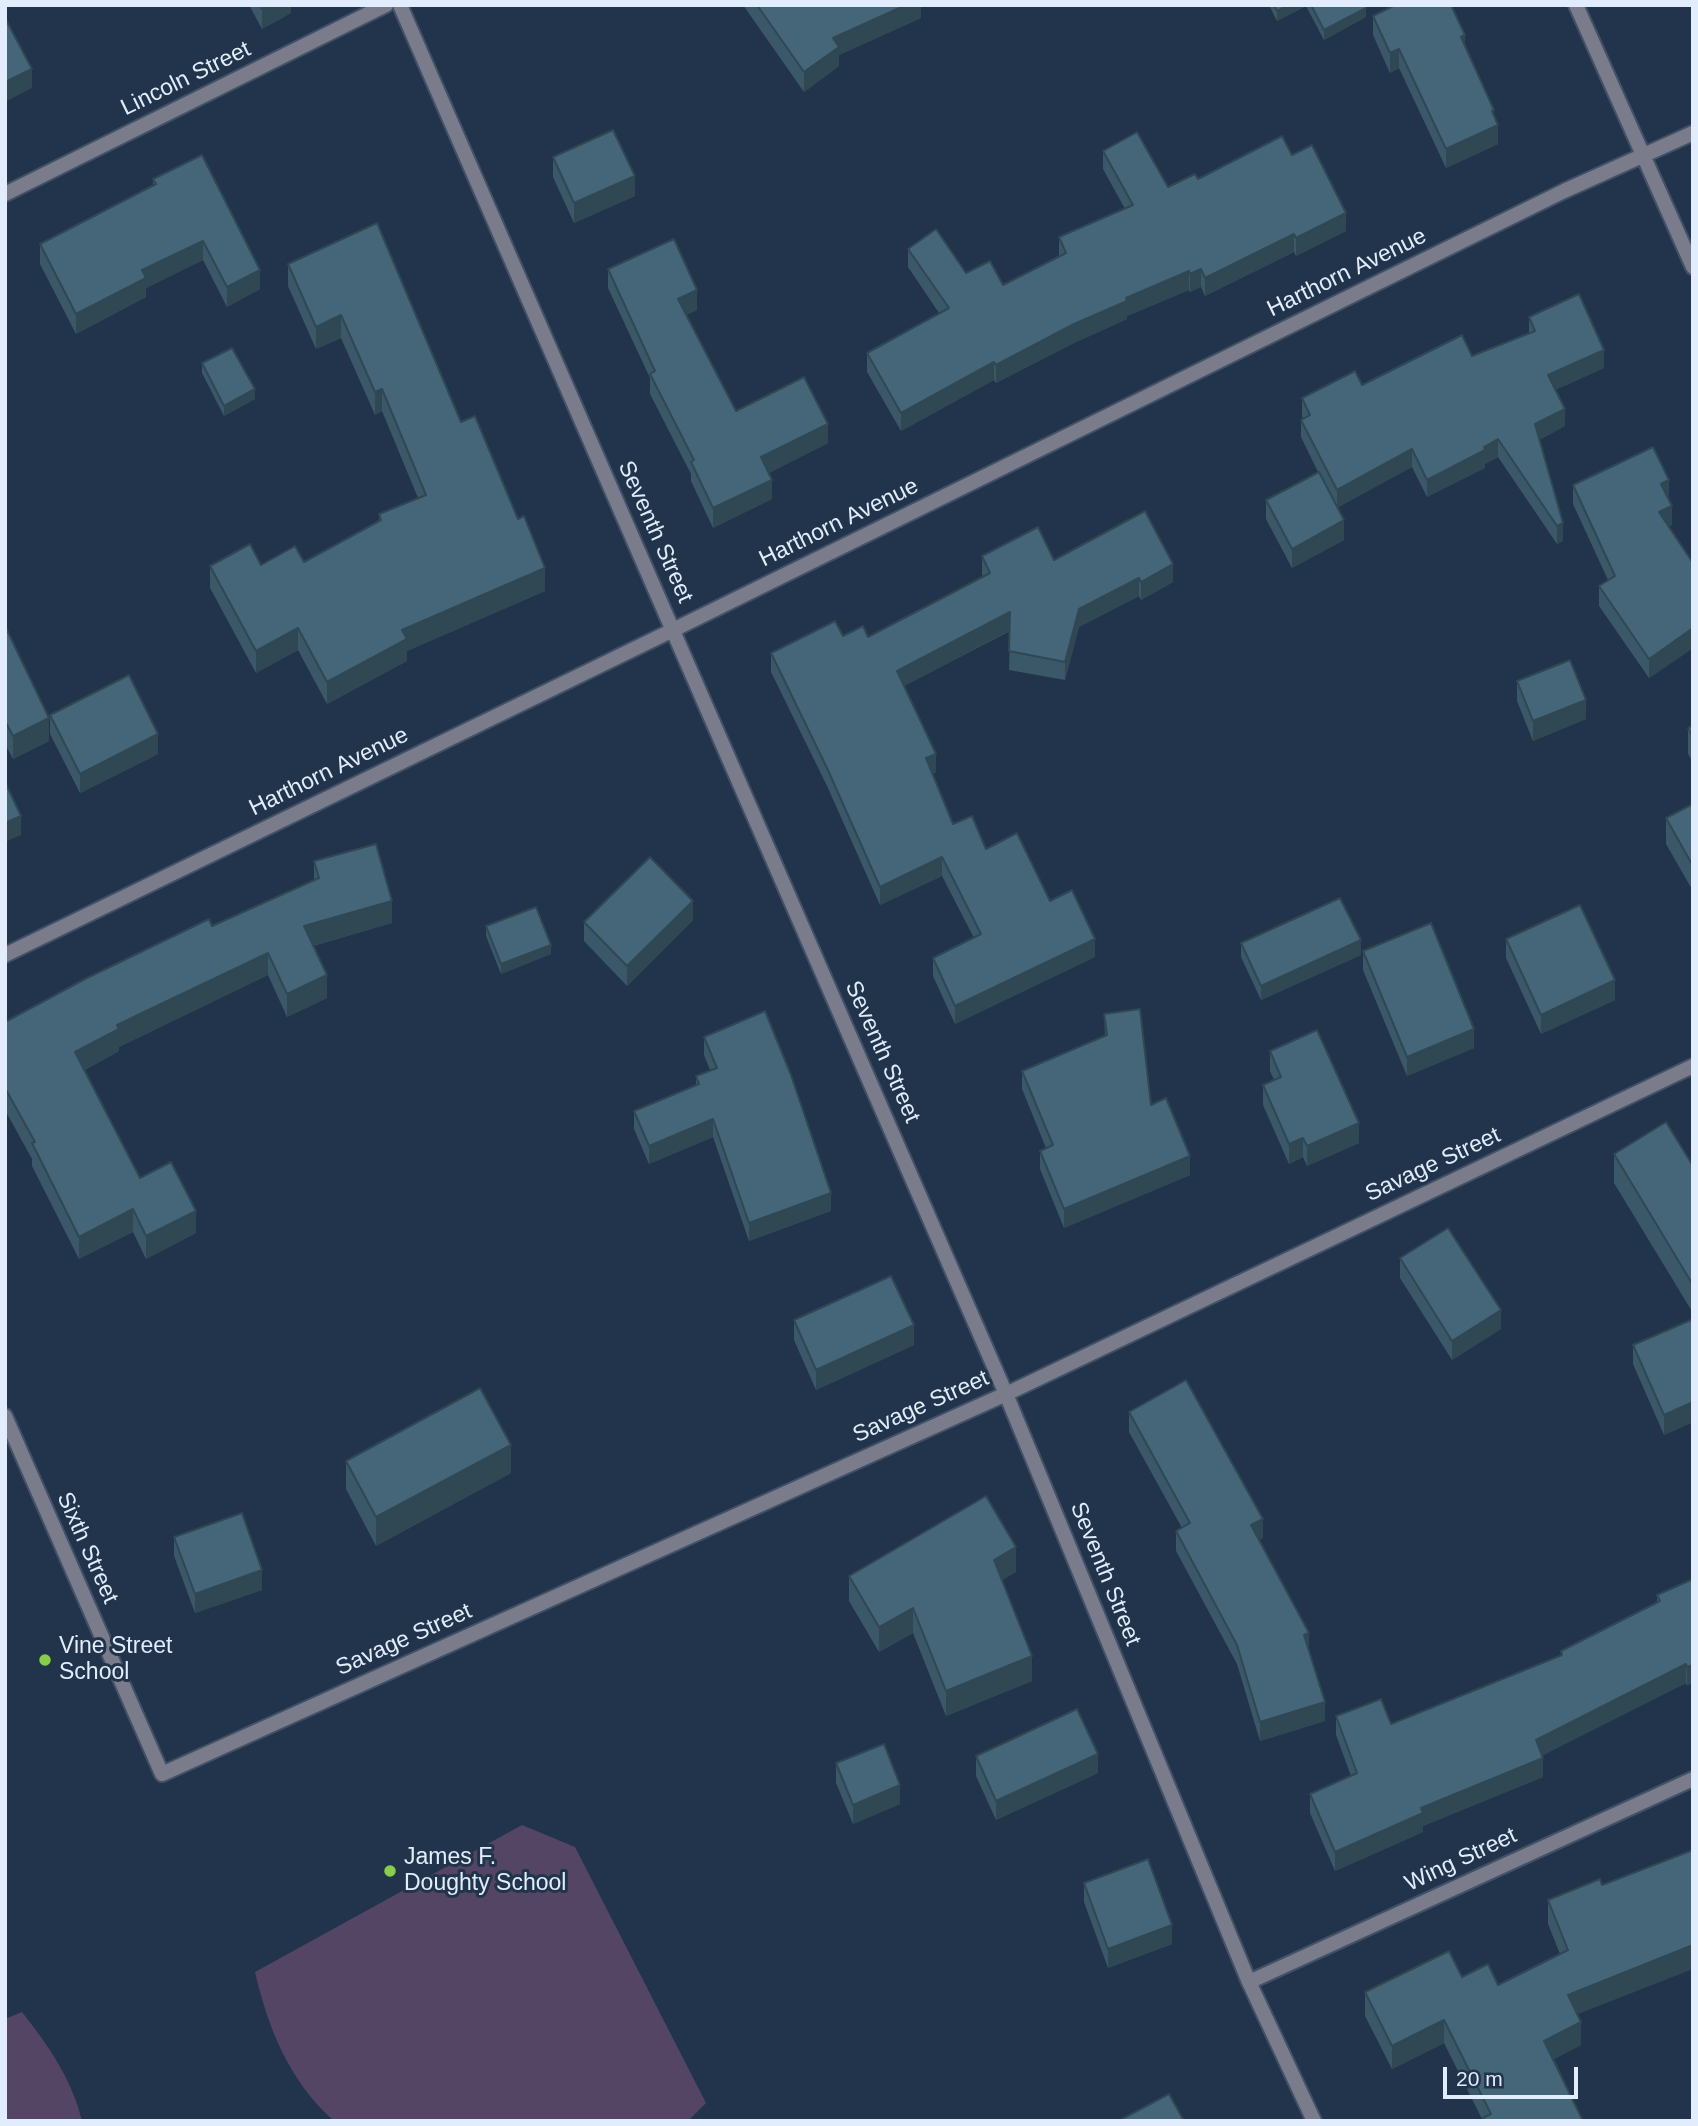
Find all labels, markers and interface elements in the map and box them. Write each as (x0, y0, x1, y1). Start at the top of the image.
street label: Lincoln Street (117, 36, 255, 122)
street label: Harthorn Avenue (1263, 223, 1431, 323)
street label: Seventh Street (611, 457, 699, 607)
street label: Harthorn Avenue (755, 473, 923, 573)
street label: Harthorn Avenue (245, 722, 413, 822)
street label: Seventh Street (838, 977, 926, 1127)
street label: Savage Street (1361, 1122, 1505, 1208)
street label: Savage Street (849, 1365, 993, 1449)
street label: Sixth Street (50, 1488, 124, 1608)
street label: Seventh Street (1064, 1498, 1146, 1650)
street label: Savage Street (332, 1598, 476, 1682)
place label: Vine Street School (59, 1633, 172, 1687)
marker: Vine Street School (37, 1652, 53, 1668)
street label: Wing Street (1401, 1822, 1521, 1898)
place label: James F. Doughty School (404, 1844, 566, 1898)
marker: James F. Doughty School (382, 1863, 398, 1879)
scale bar (1446, 2052, 1581, 2096)
text: 20 m (1456, 2067, 1503, 2090)

